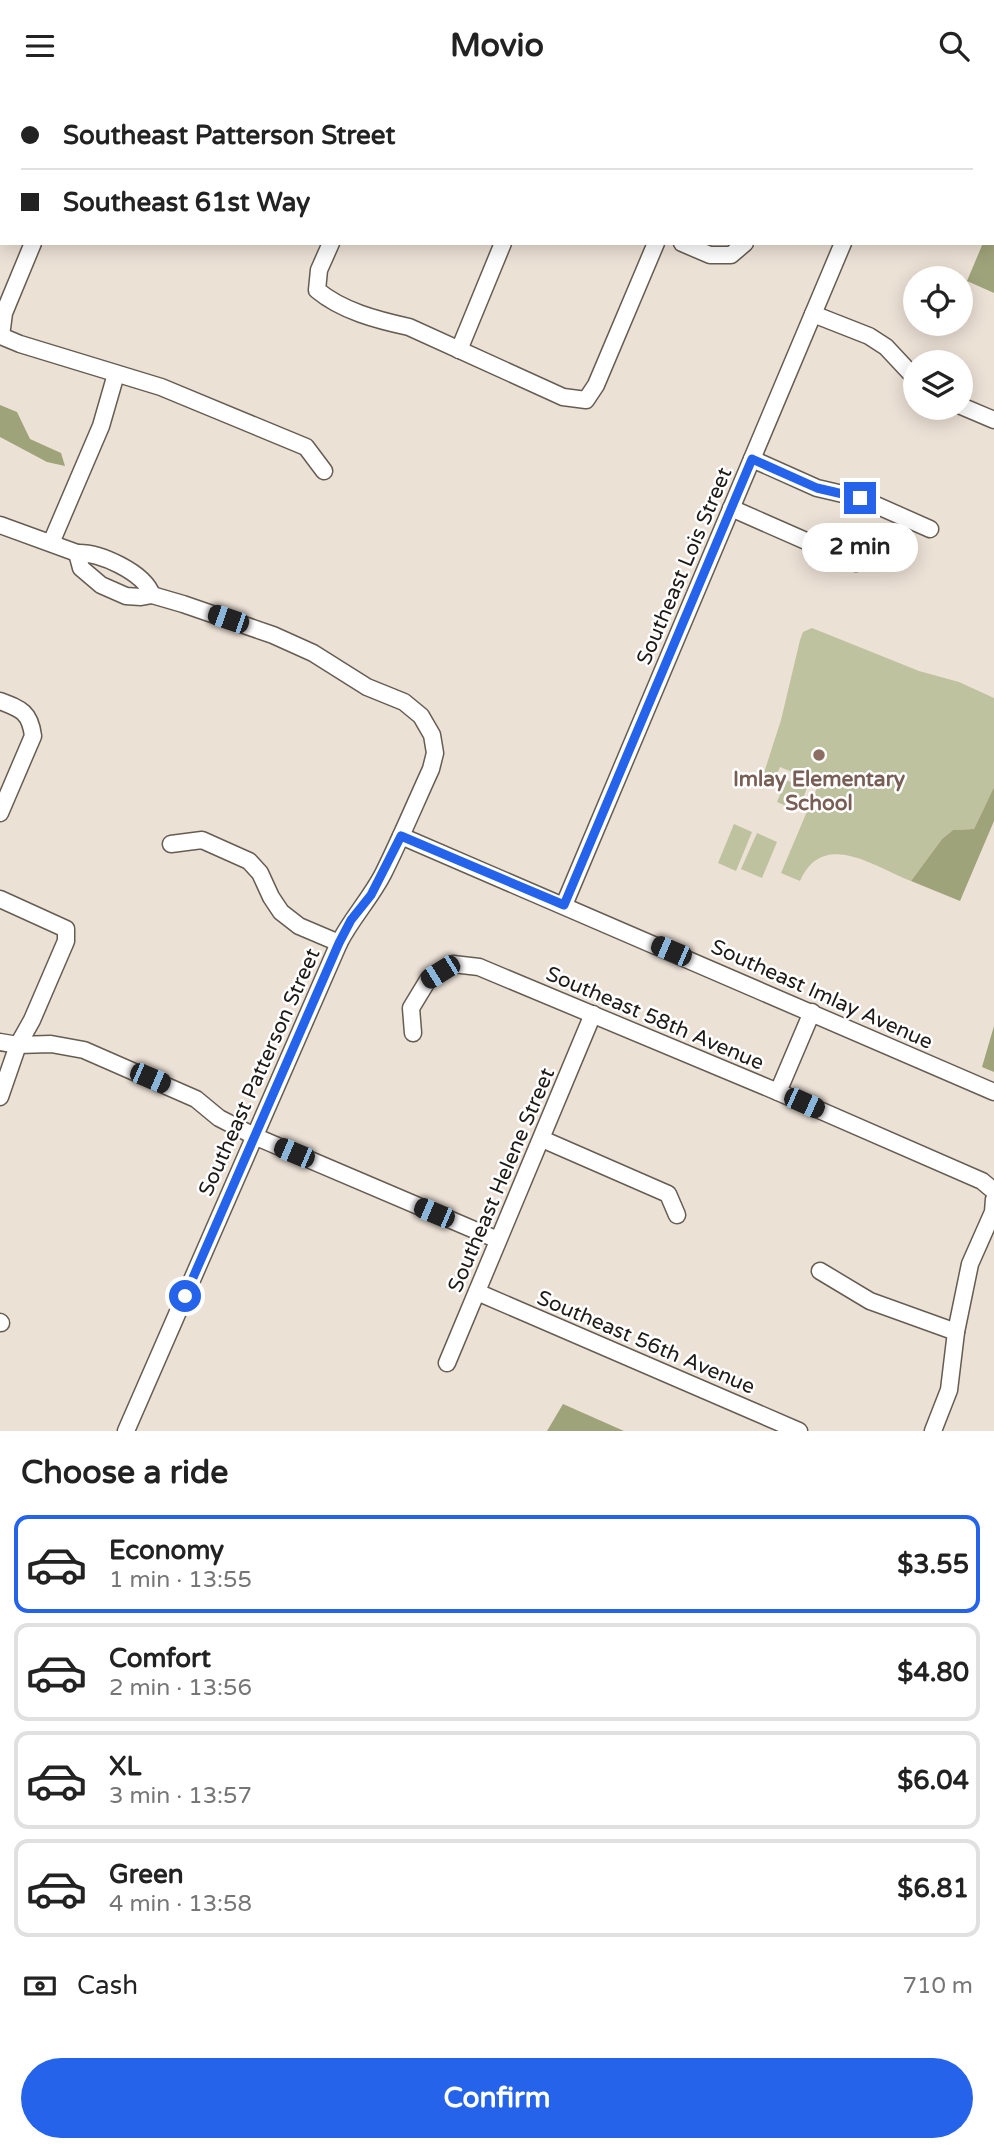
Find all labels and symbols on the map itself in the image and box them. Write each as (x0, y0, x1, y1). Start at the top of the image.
street label: Southeast Lois Street (632, 464, 737, 669)
route end (844, 482, 876, 514)
callout: 2 min (802, 523, 918, 571)
car (205, 602, 252, 636)
marker: Imlay Elementary School (811, 747, 827, 763)
place label: Imlay Elementary School (733, 767, 906, 816)
car (648, 933, 695, 969)
street label: Southeast Imlay Avenue (707, 934, 937, 1055)
street label: Southeast Patterson Street (193, 944, 325, 1200)
car (417, 952, 464, 992)
street label: Southeast 58th Avenue (542, 961, 768, 1076)
car (127, 1060, 174, 1096)
street label: Southeast Helene Street (443, 1064, 560, 1296)
car (781, 1085, 828, 1121)
car (271, 1135, 318, 1171)
car (411, 1195, 458, 1231)
route start (169, 1280, 201, 1312)
street label: Southeast 56th Avenue (533, 1285, 759, 1400)

